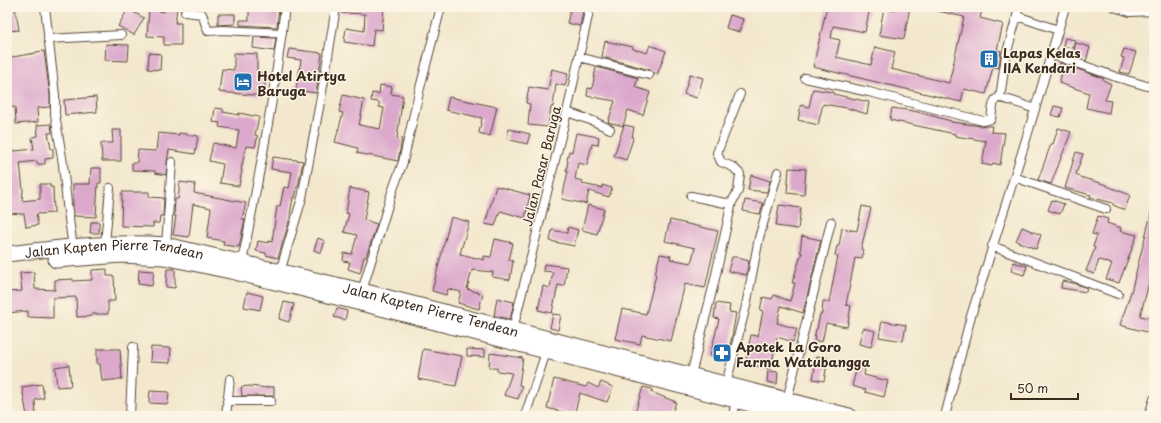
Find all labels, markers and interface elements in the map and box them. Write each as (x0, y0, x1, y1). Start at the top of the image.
place label: Lapas Kelas IIA Kendari (1003, 43, 1081, 77)
building icon: Lapas Kelas IIA Kendari (978, 48, 1000, 70)
place label: Hotel Atirtya Baruga (257, 66, 346, 100)
hotel icon: Hotel Atirtya Baruga (232, 71, 254, 93)
street label: Jalan Pasar Baruga (517, 103, 565, 228)
street label: Jalan Kapten Pierre Tendean (24, 234, 206, 263)
street label: Jalan Kapten Pierre Tendean (341, 277, 521, 340)
place label: Apotek La Goro Farma Watubangga (736, 337, 870, 371)
pharmacy icon: Apotek La Goro Farma Watubangga (711, 342, 733, 364)
scale bar (1011, 375, 1078, 401)
text: 50 m (1017, 379, 1048, 397)

